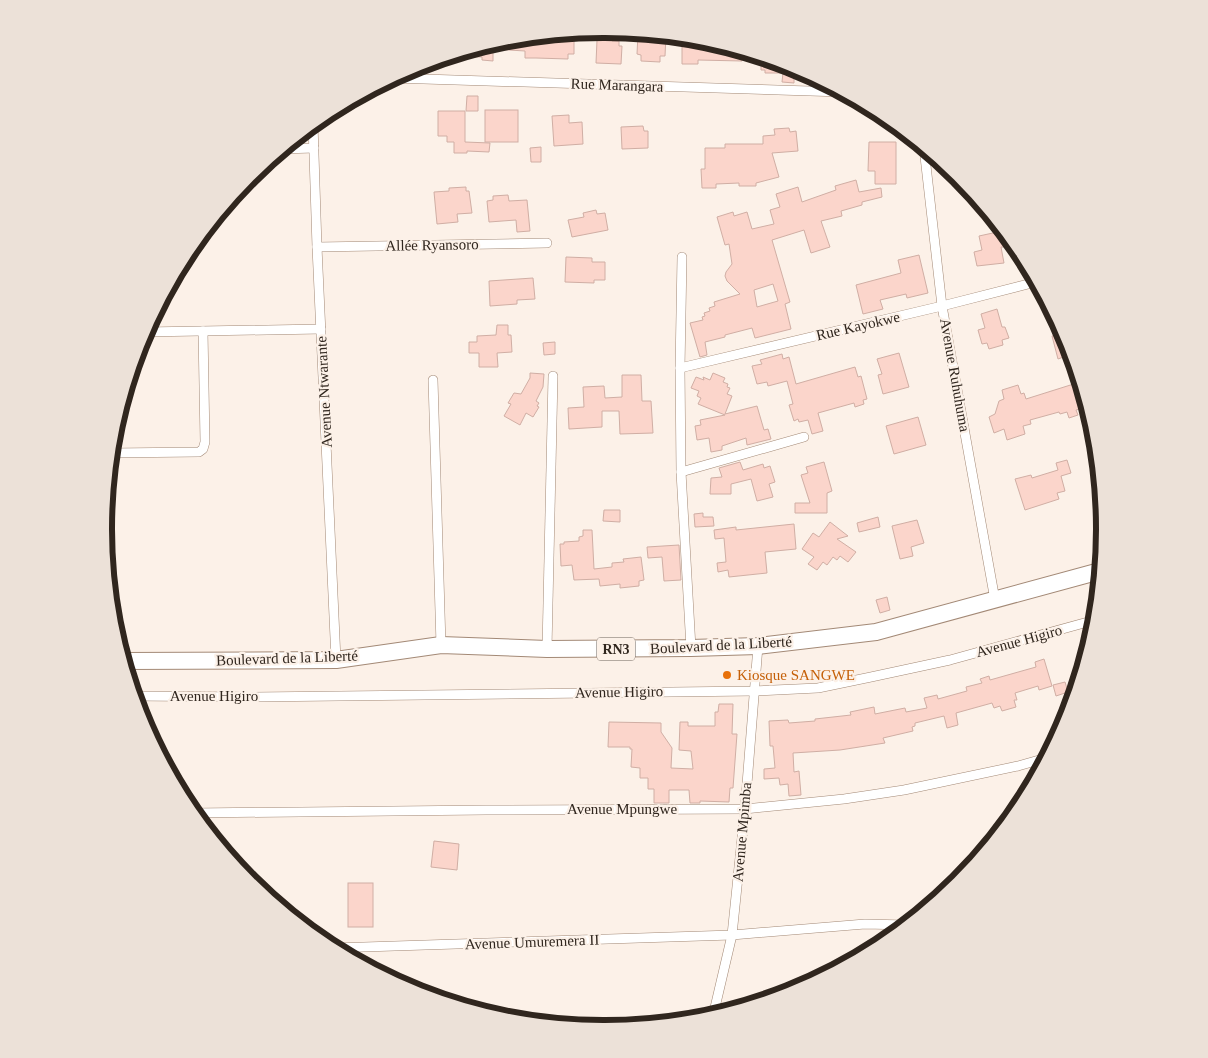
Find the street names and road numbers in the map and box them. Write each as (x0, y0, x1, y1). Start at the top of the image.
street label: Rue Marangara (570, 75, 664, 95)
street label: Allée Ryansoro (385, 236, 479, 254)
street label: Rue Kayokwe (815, 309, 902, 343)
street label: Avenue Ruhuhuma (937, 317, 973, 433)
street label: Avenue Ntwarante (313, 335, 335, 448)
street label: Avenue Higiro (974, 622, 1064, 660)
street label: Boulevard de la Liberté (650, 633, 793, 657)
road number: RN3 (597, 638, 635, 661)
street label: Boulevard de la Liberté (216, 648, 359, 668)
street label: Avenue Higiro (575, 683, 663, 701)
street label: Avenue Higiro (170, 688, 258, 704)
street label: Avenue Mpimba (730, 781, 754, 883)
street label: Avenue Mpungwe (567, 801, 677, 817)
street label: Avenue Umuremera II (464, 932, 600, 952)

